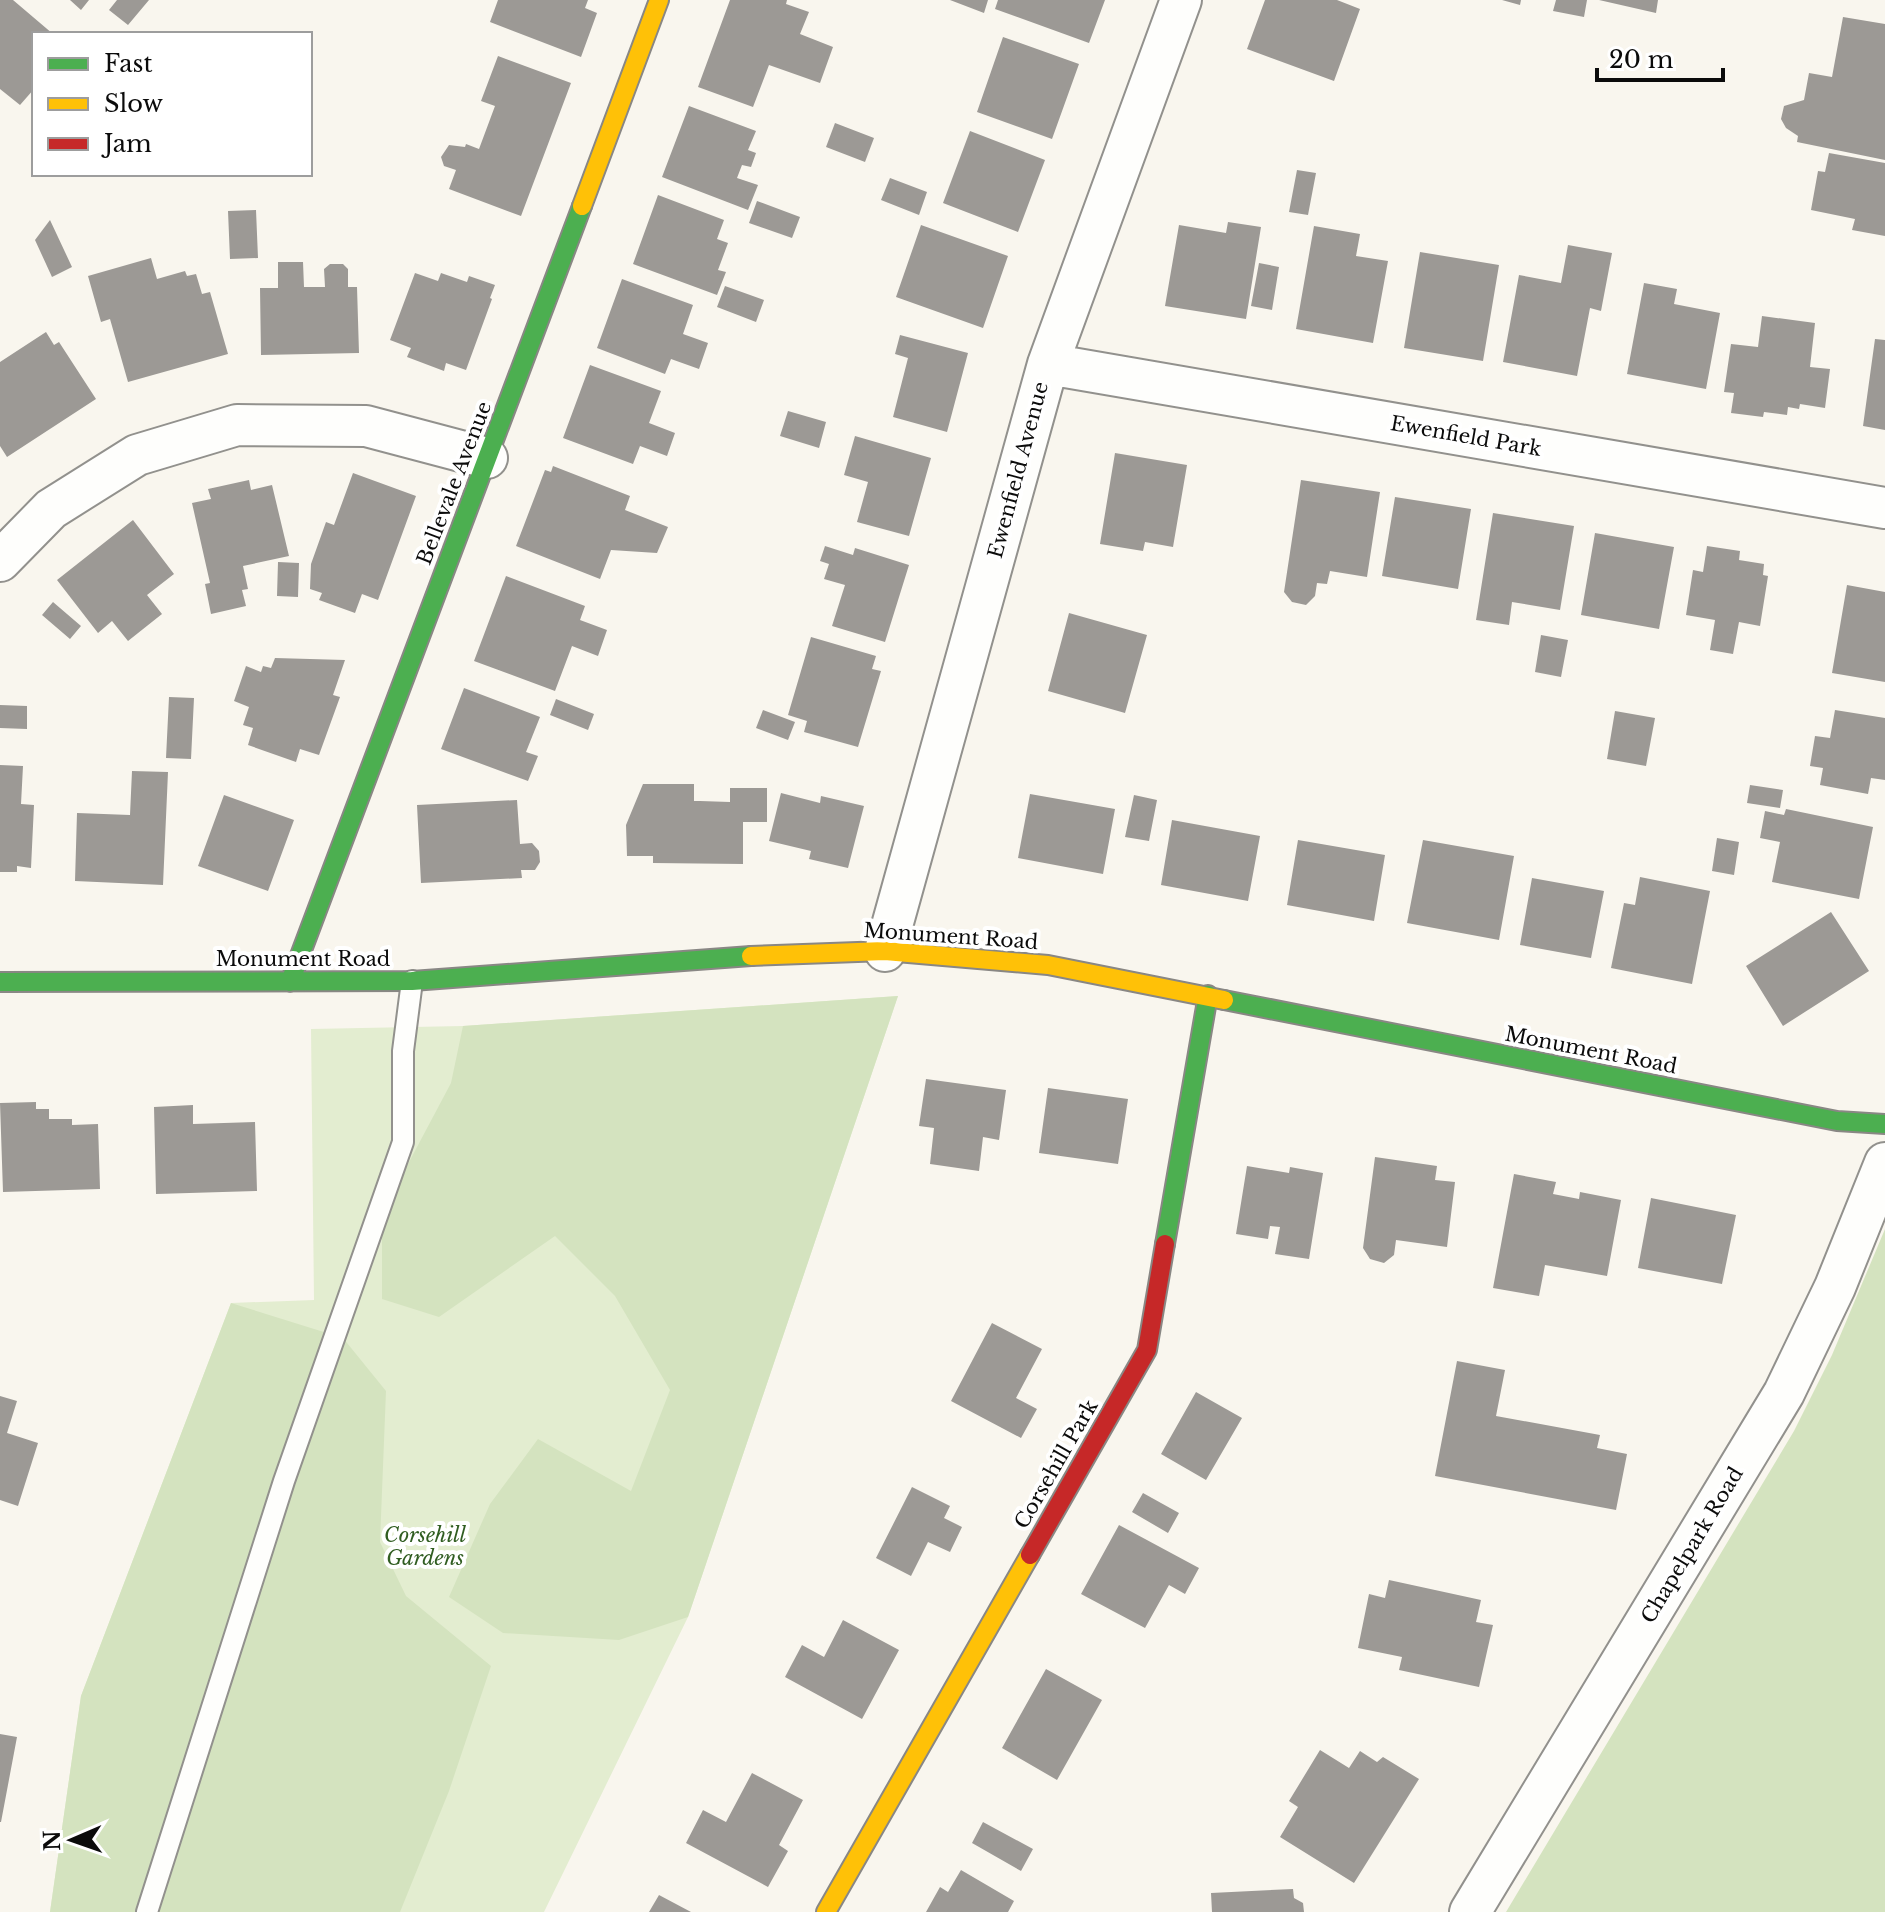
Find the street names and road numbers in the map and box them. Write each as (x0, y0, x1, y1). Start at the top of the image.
street label: Ewenfield Avenue (983, 379, 1053, 561)
street label: Bellevale Avenue (412, 398, 496, 568)
street label: Ewenfield Park (1389, 411, 1544, 461)
street label: Monument Road (863, 918, 1039, 954)
street label: Monument Road (216, 947, 390, 971)
street label: Monument Road (1503, 1022, 1679, 1078)
street label: Corsehill Park (1009, 1395, 1103, 1533)
street label: Chapelpark Road (1636, 1463, 1748, 1627)

